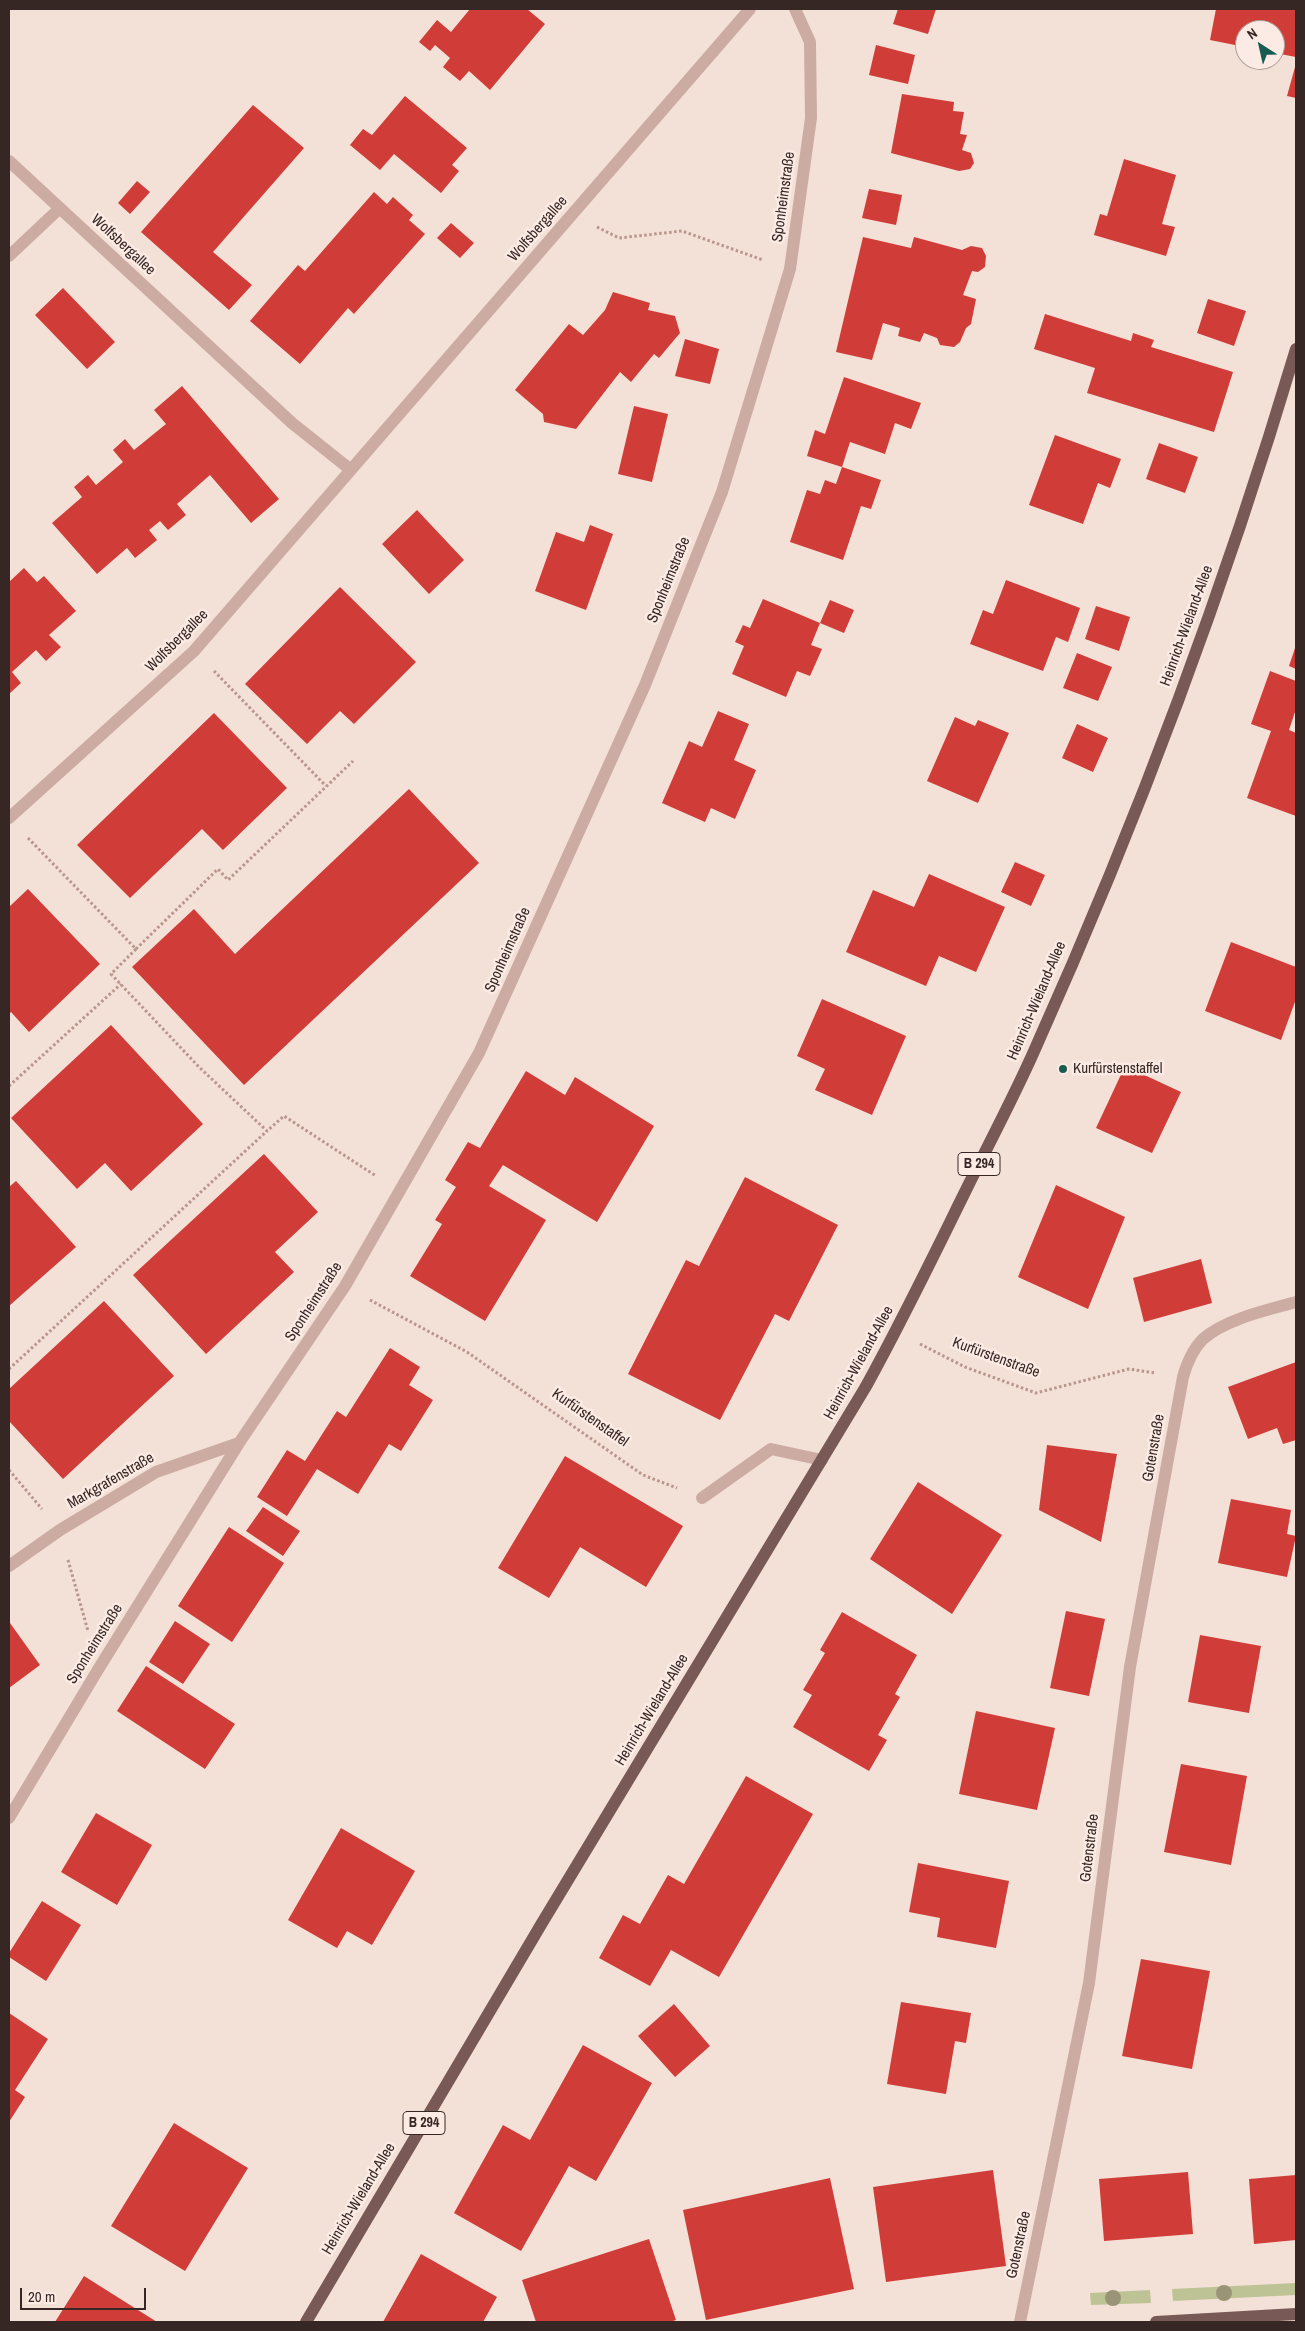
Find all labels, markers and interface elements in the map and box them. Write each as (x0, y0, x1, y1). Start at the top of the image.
north arrow (1235, 20, 1285, 70)
text: N (1243, 24, 1261, 43)
street label: Sponheimstraße (769, 151, 799, 243)
street label: Wolfsbergallee (505, 192, 571, 266)
street label: Wolfsbergallee (87, 211, 159, 279)
street label: Sponheimstraße (644, 534, 694, 626)
street label: Heinrich-Wieland-Allee (1157, 563, 1217, 689)
street label: Wolfsbergallee (142, 606, 212, 676)
street label: Sponheimstraße (481, 905, 535, 995)
street label: Heinrich-Wieland-Allee (1004, 939, 1070, 1063)
place label: Kurfürstenstaffel (1073, 1060, 1162, 1078)
marker: Kurfürstenstaffel (1057, 1063, 1069, 1075)
road number: B 294 (958, 1152, 1000, 1176)
street label: Sponheimstraße (282, 1259, 346, 1345)
street label: Heinrich-Wieland-Allee (820, 1303, 898, 1423)
street label: Kurfürstenstraße (950, 1334, 1042, 1382)
street label: Kurfürstenstaffel (548, 1385, 632, 1451)
street label: Gotenstraße (1139, 1413, 1169, 1483)
street label: Markgrafenstraße (64, 1449, 158, 1513)
street label: Sponheimstraße (63, 1601, 127, 1687)
street label: Heinrich-Wieland-Allee (612, 1651, 692, 1769)
street label: Gotenstraße (1077, 1813, 1103, 1883)
road number: B 294 (403, 2112, 445, 2134)
street label: Heinrich-Wieland-Allee (319, 2140, 399, 2258)
street label: Gotenstraße (1003, 2210, 1035, 2280)
scale bar (22, 2278, 149, 2310)
text: 20 m (28, 2286, 55, 2307)

